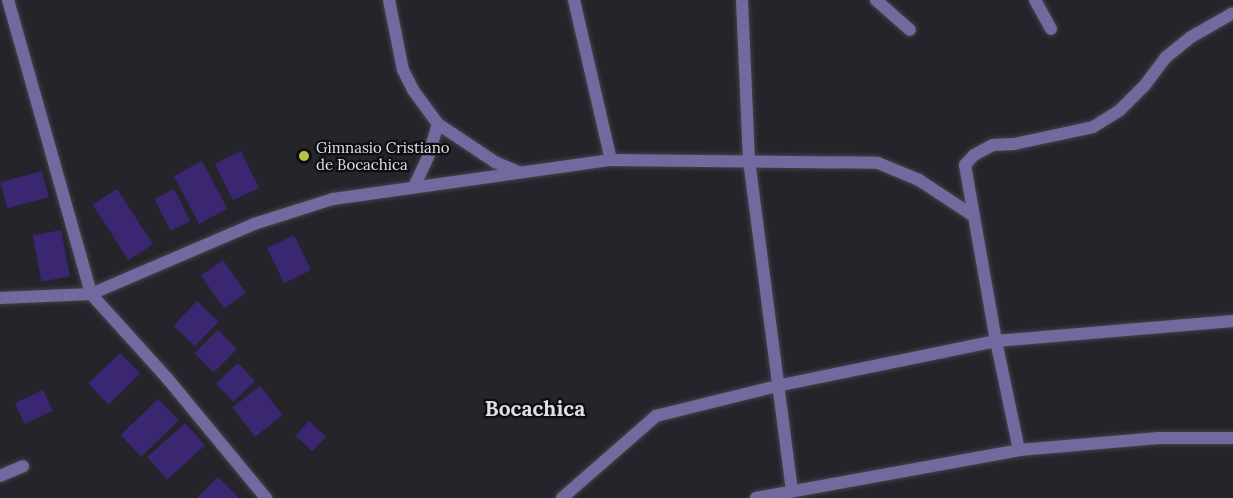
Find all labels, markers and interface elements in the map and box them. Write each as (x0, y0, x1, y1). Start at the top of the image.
place label: Gimnasio Cristiano de Bocachica (316, 138, 450, 173)
marker: Gimnasio Cristiano de Bocachica (297, 149, 311, 163)
district label: Bocachica (485, 396, 585, 422)

